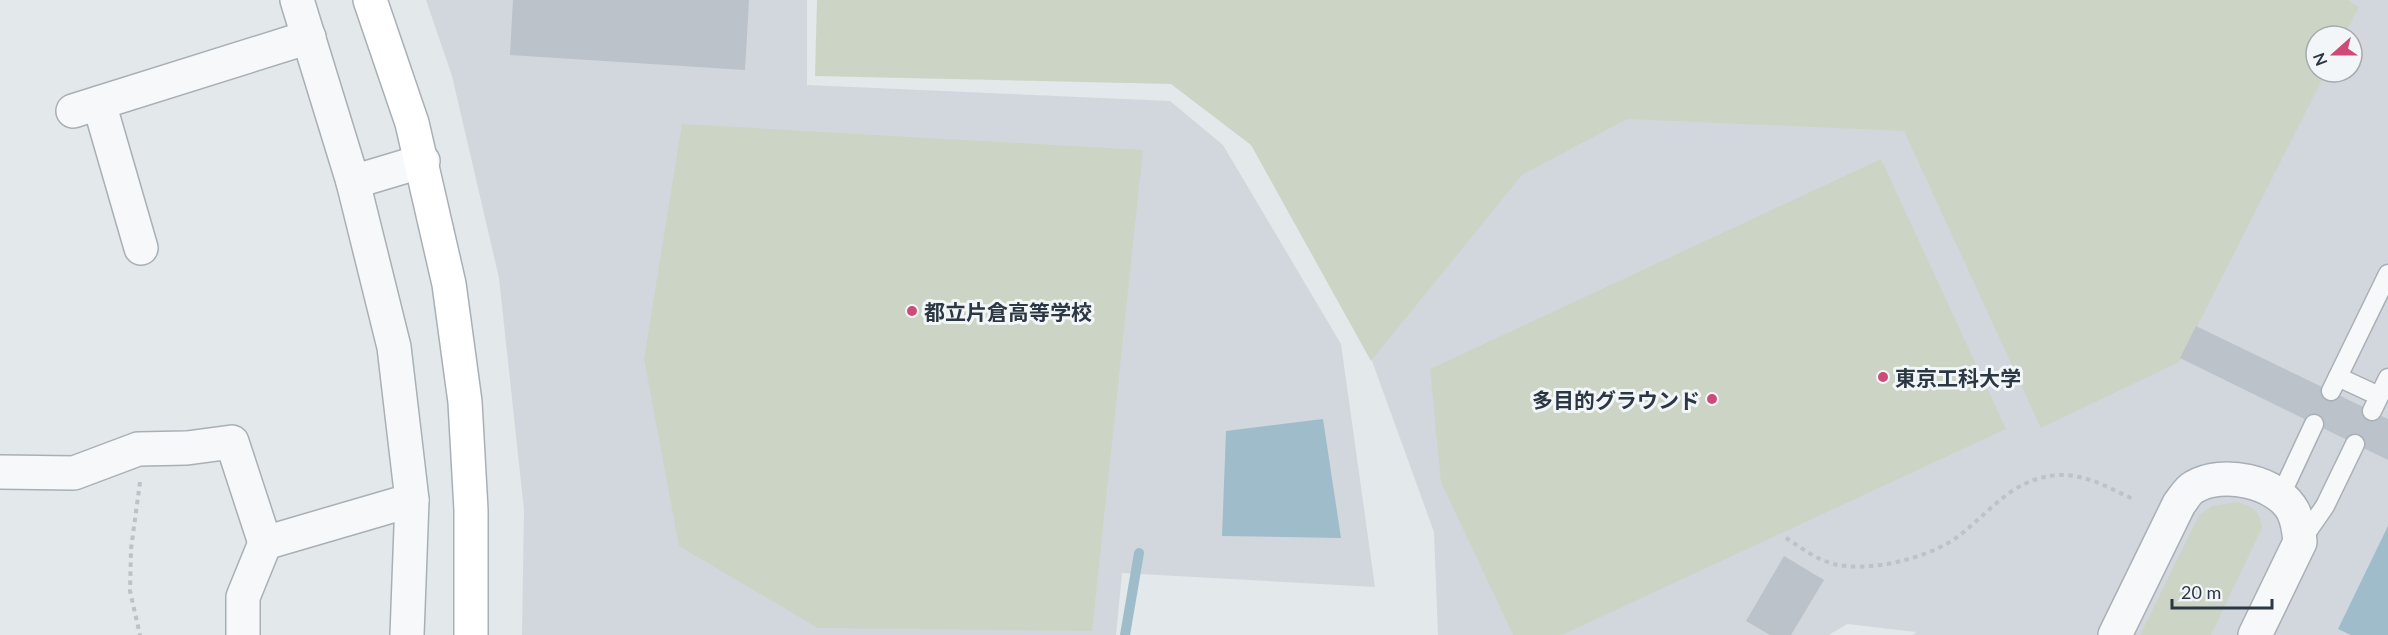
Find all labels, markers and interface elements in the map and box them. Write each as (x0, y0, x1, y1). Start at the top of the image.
north arrow (2304, 24, 2364, 84)
text: N (2308, 50, 2331, 69)
place label: 都立片倉高等学校 (924, 299, 1092, 324)
marker: 都立片倉高等学校 (905, 304, 919, 318)
place label: 東京工科大学 (1895, 365, 2021, 390)
marker: 東京工科大学 (1876, 370, 1890, 384)
place label: 多目的グラウンド (1532, 387, 1700, 412)
marker: 多目的グラウンド (1705, 392, 1719, 406)
scale bar (2172, 572, 2272, 610)
text: 20 m (2181, 581, 2221, 603)

